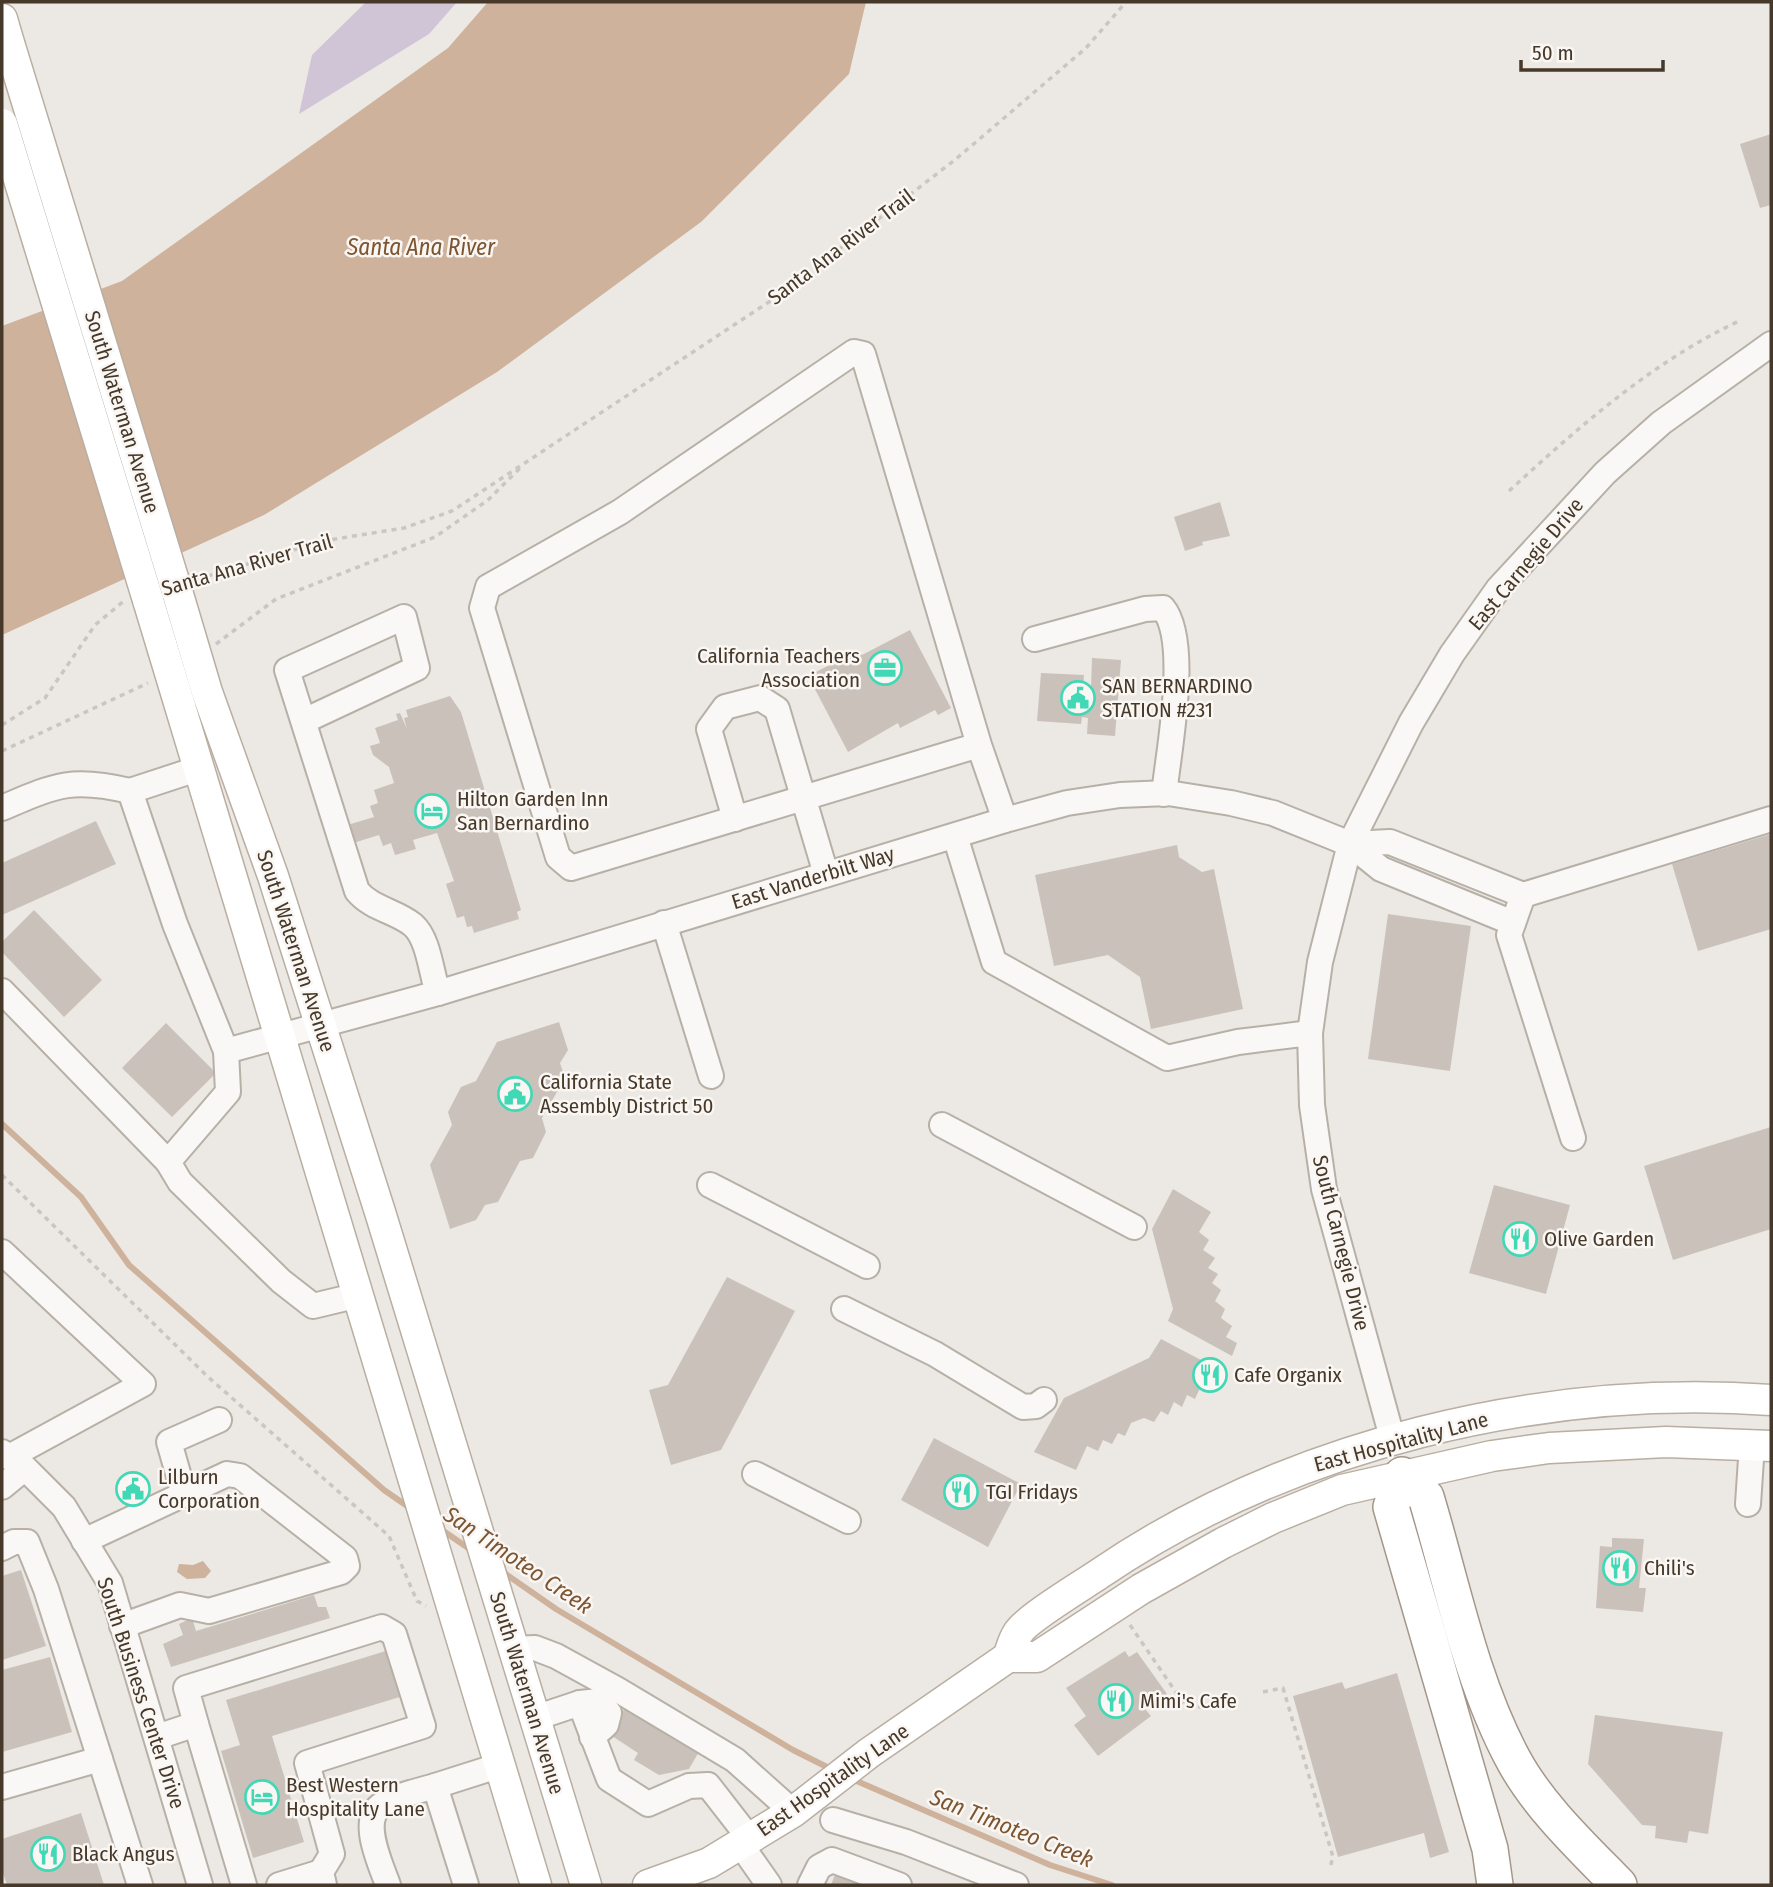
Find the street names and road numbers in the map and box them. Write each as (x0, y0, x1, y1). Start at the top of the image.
street label: Santa Ana River Trail (763, 183, 920, 311)
street label: South Waterman Avenue (79, 308, 165, 516)
street label: East Carnegie Drive (1463, 492, 1589, 636)
street label: Santa Ana River Trail (159, 528, 336, 602)
street label: East Vanderbilt Way (728, 841, 898, 915)
street label: South Waterman Avenue (251, 847, 341, 1055)
street label: South Carnegie Drive (1307, 1153, 1375, 1333)
street label: East Hospitality Lane (1311, 1406, 1491, 1478)
street label: South Business Center Drive (91, 1574, 191, 1812)
street label: South Waterman Avenue (484, 1589, 570, 1797)
street label: East Hospitality Lane (752, 1718, 914, 1842)

